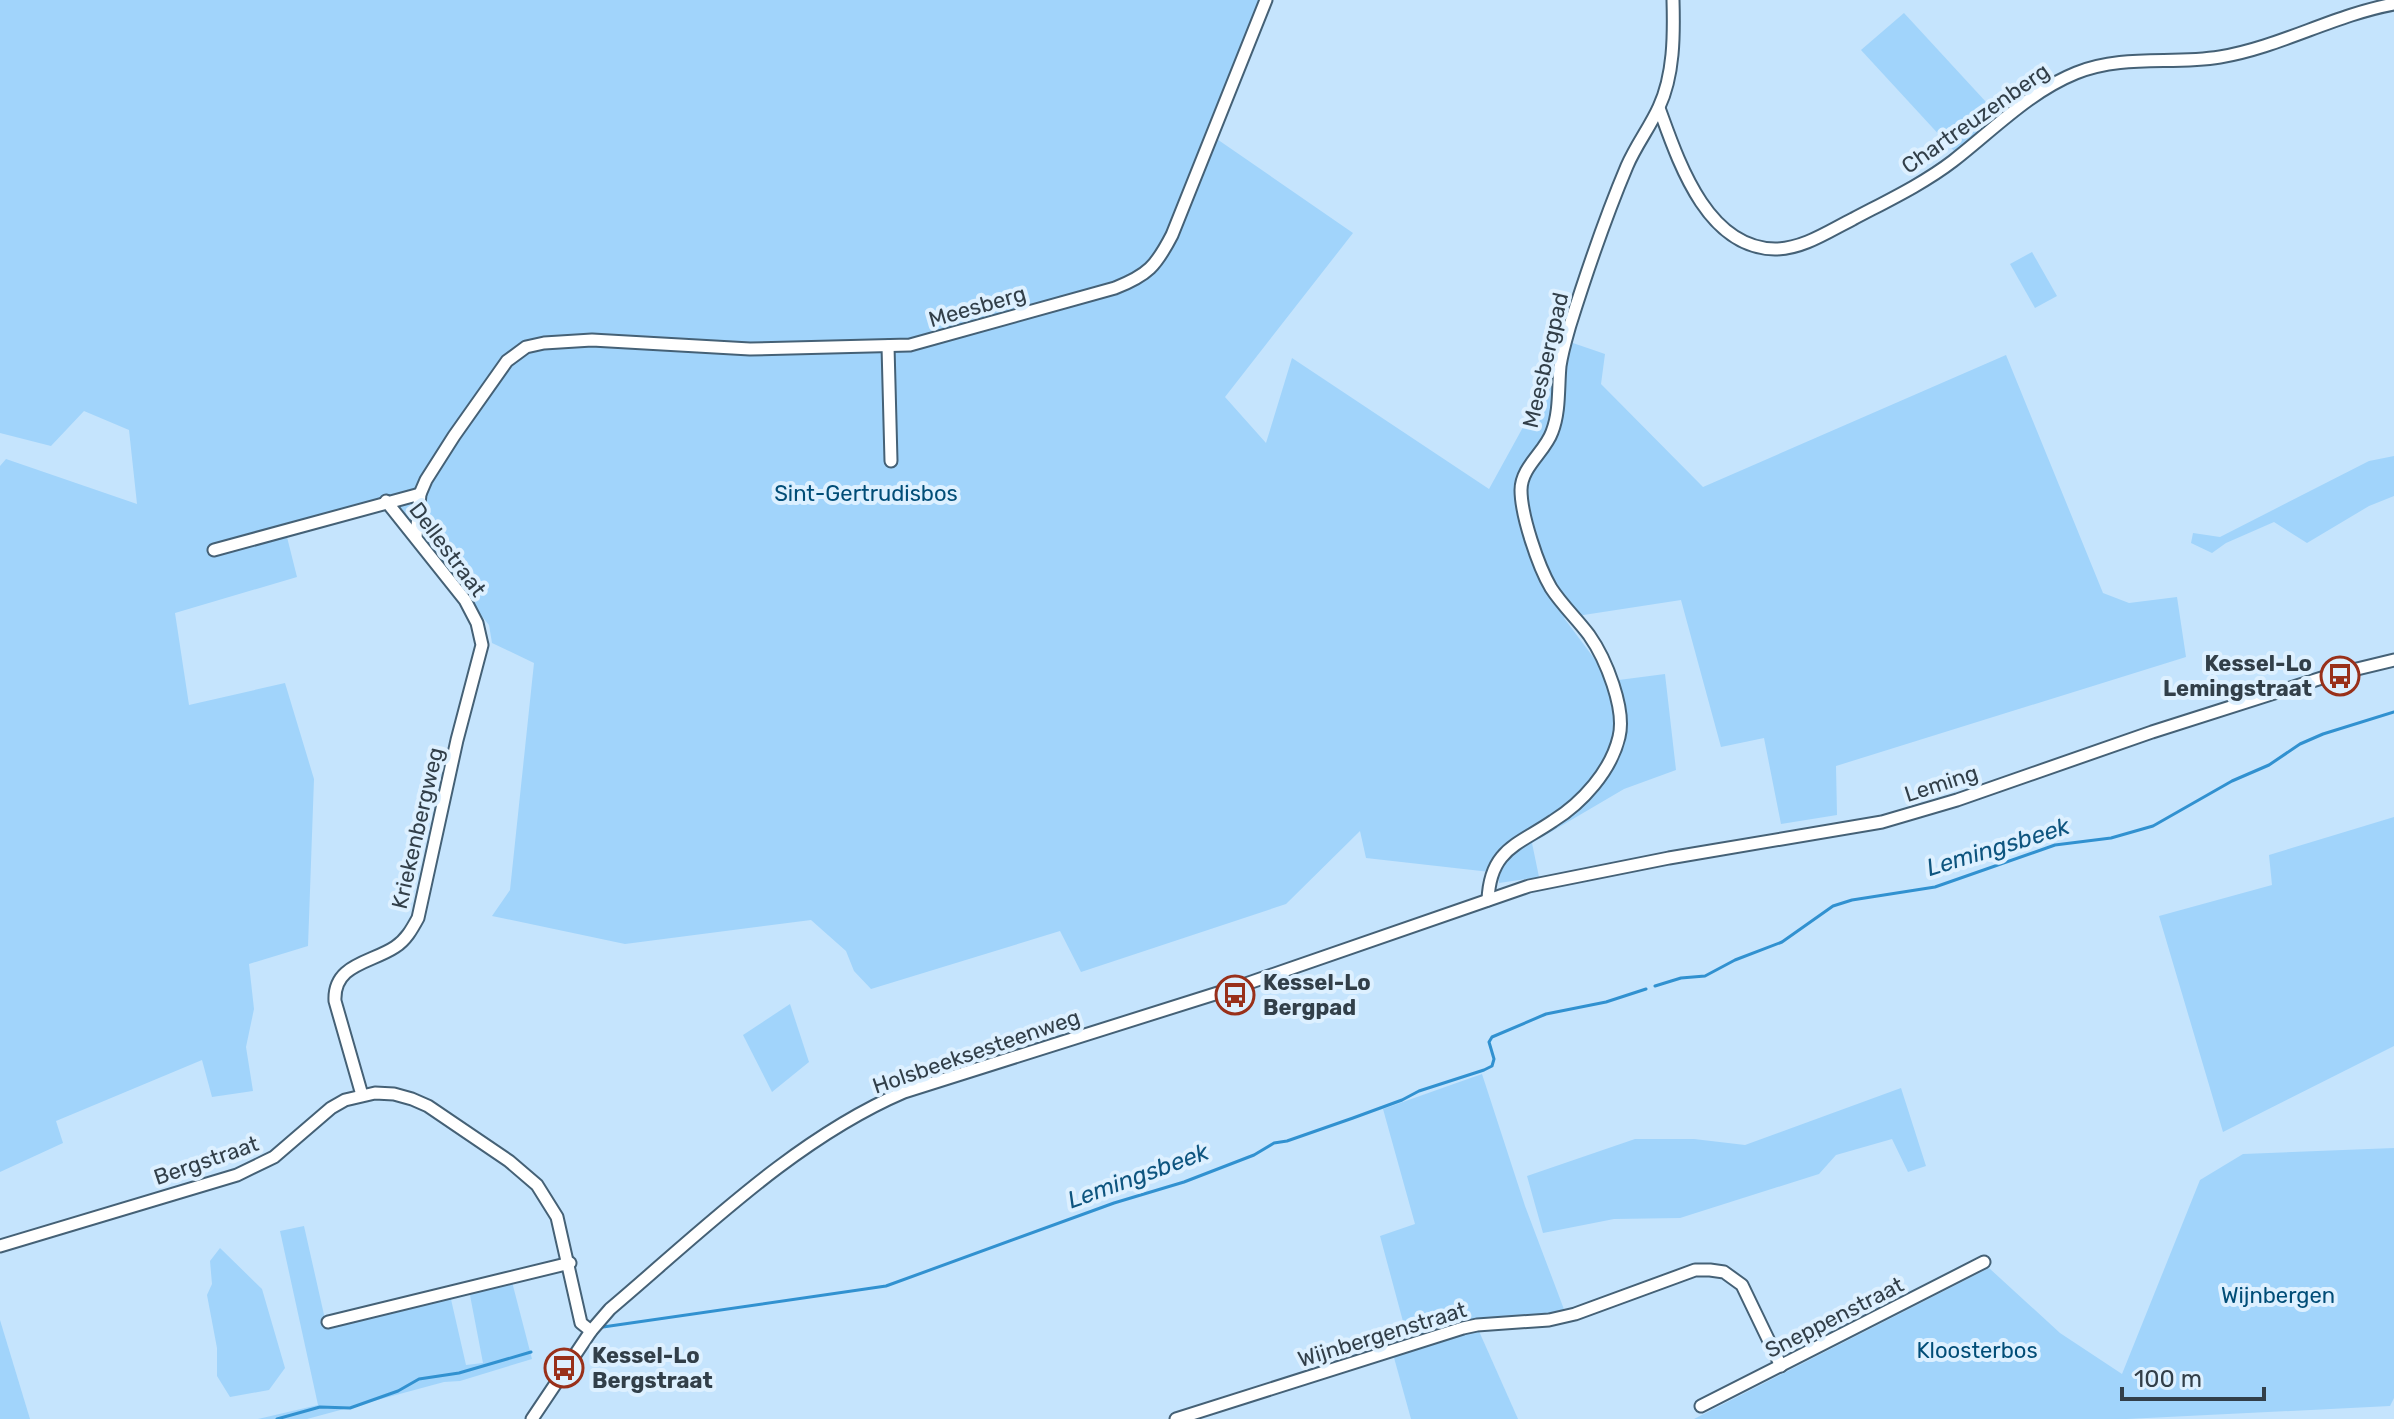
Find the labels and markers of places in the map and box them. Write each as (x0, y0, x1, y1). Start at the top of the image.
place label: Kessel-Lo Lemingstraat (2163, 650, 2312, 702)
bus stop icon: Kessel-Lo Lemingstraat (2319, 655, 2361, 697)
place label: Kessel-Lo Bergpad (1263, 969, 1371, 1021)
bus stop icon: Kessel-Lo Bergpad (1214, 974, 1256, 1016)
place label: Kessel-Lo Bergstraat (592, 1342, 713, 1394)
bus stop icon: Kessel-Lo Bergstraat (543, 1347, 585, 1389)

